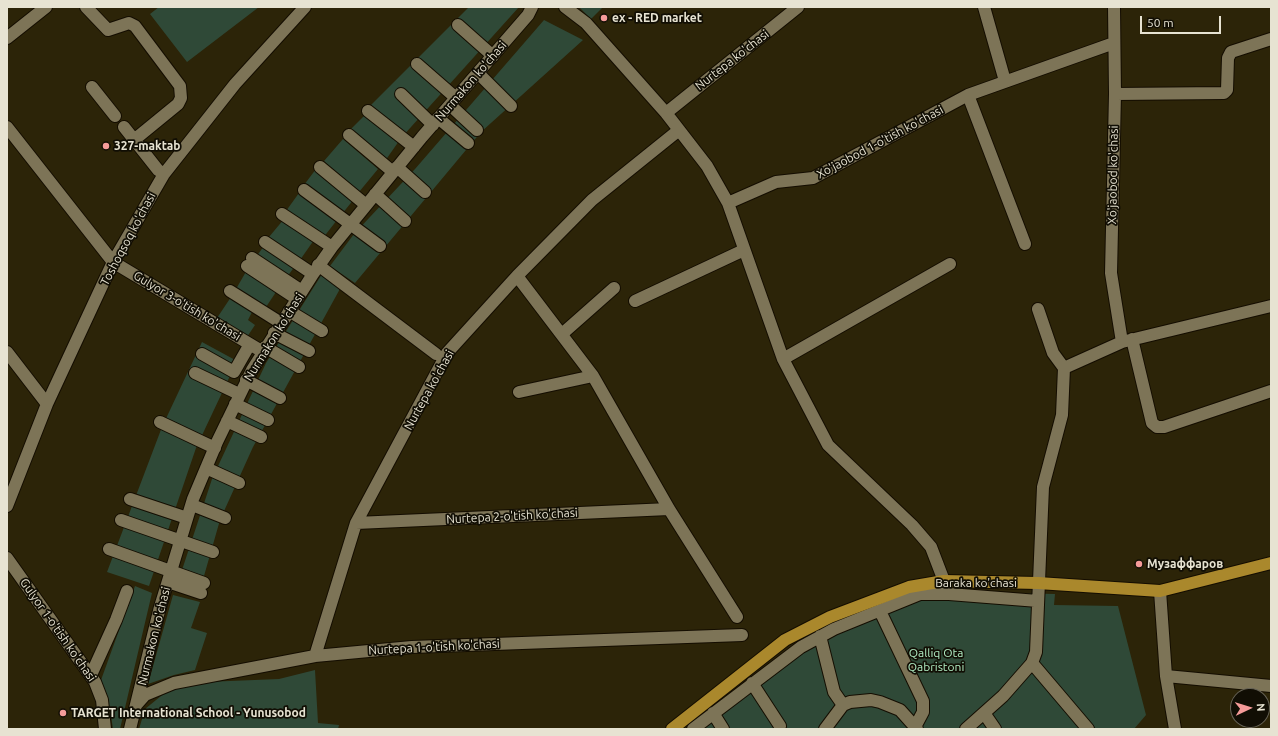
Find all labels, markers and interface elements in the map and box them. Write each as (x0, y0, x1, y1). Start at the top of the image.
scale bar (1142, 8, 1223, 34)
place label: ex - RED market (612, 11, 702, 25)
marker: ex - RED market (599, 13, 609, 23)
text: 50 m (1147, 16, 1174, 29)
street label: Nurtepa ko'chasi (692, 27, 772, 93)
street label: Nurmakon ko'chasi (432, 38, 510, 124)
street label: Xo'jaobod 1-o'tish ko'chasi (814, 102, 946, 182)
street label: Xo'jaobod ko'chasi (1105, 125, 1121, 225)
place label: 327-maktab (114, 139, 180, 153)
marker: 327-maktab (101, 141, 111, 151)
street label: Toshoqsoq ko'chasi (97, 190, 159, 288)
street label: Gulyor 3-o'tish ko'chasi (131, 268, 243, 344)
street label: Nurmakon ko'chasi (241, 290, 307, 384)
street label: Nurtepa ko'chasi (401, 347, 457, 433)
street label: Nurtepa 2-o'tish ko'chasi (446, 505, 578, 527)
place label: Музаффаров (1147, 557, 1223, 571)
marker: Музаффаров (1134, 559, 1144, 569)
street label: Gulyor 1-o'tish ko'chasi (17, 576, 99, 684)
street label: Baraka ko'chasi (935, 576, 1017, 590)
street label: Nurmakon ko'chasi (135, 585, 173, 687)
street label: Nurtepa 1-o'tish ko'chasi (368, 636, 500, 658)
park label: Qalliq Ota Qabristoni (908, 646, 964, 674)
north arrow (1230, 688, 1270, 728)
text: N (1255, 703, 1267, 712)
place label: TARGET International School - Yunusobod (71, 706, 306, 720)
marker: TARGET International School - Yunusobod (58, 708, 68, 718)

